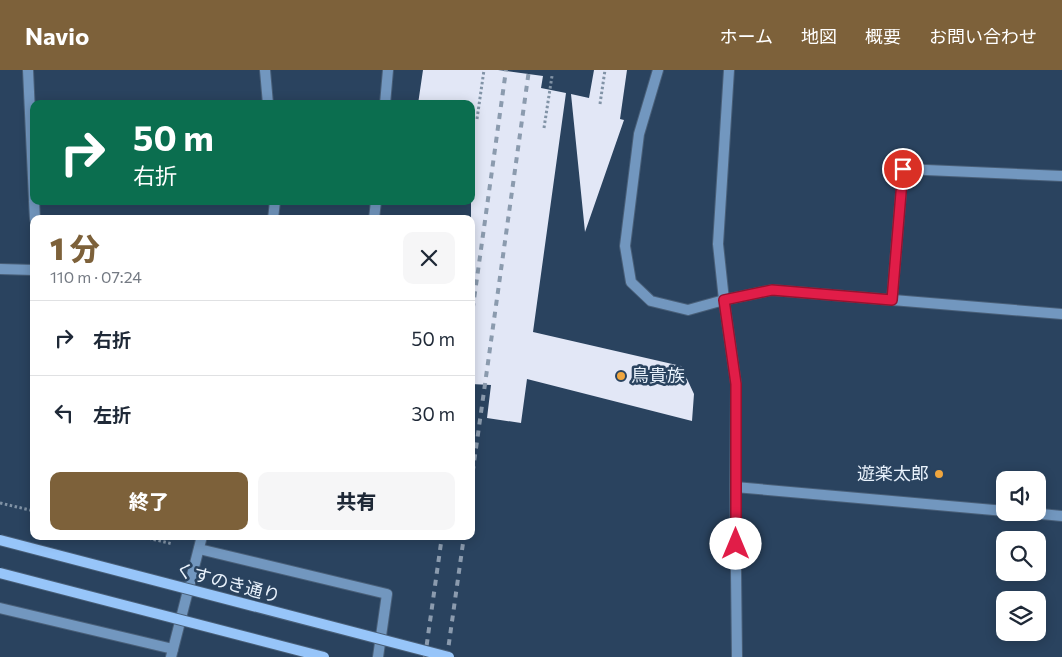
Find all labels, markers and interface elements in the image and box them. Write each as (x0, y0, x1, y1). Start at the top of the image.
text: Navio (25, 21, 89, 50)
text: ホーム (720, 25, 773, 47)
text: 地図 (801, 25, 837, 47)
text: 概要 (865, 25, 901, 47)
text: お問い合わせ (929, 25, 1037, 47)
text: 50 m (133, 115, 214, 158)
icon: right (50, 120, 115, 185)
pin (882, 148, 924, 190)
icon: arrive (889, 155, 917, 183)
text: 右折 (133, 162, 177, 189)
text: 1 分 (50, 229, 100, 266)
button: close (403, 232, 455, 284)
text: 110 m · 07:24 (50, 267, 142, 286)
icon: right (50, 324, 78, 352)
text: 50 m (411, 327, 455, 350)
text: 右折 (93, 328, 131, 351)
place label: 鳥貴族 (631, 364, 685, 386)
marker: 鳥貴族 (615, 370, 627, 382)
icon: left (50, 399, 78, 427)
text: 30 m (412, 402, 455, 425)
text: 左折 (93, 403, 131, 426)
place label: 遊楽太郎 (857, 462, 929, 484)
marker: 遊楽太郎 (933, 468, 945, 480)
map controls (996, 471, 1046, 641)
button: sound (996, 471, 1046, 521)
button: 終了 (50, 472, 248, 530)
button: 共有 (258, 472, 455, 530)
position arrow (709, 517, 761, 569)
button: search (996, 531, 1046, 581)
street label: くすのき通り (174, 558, 283, 607)
button: layers (996, 591, 1046, 641)

